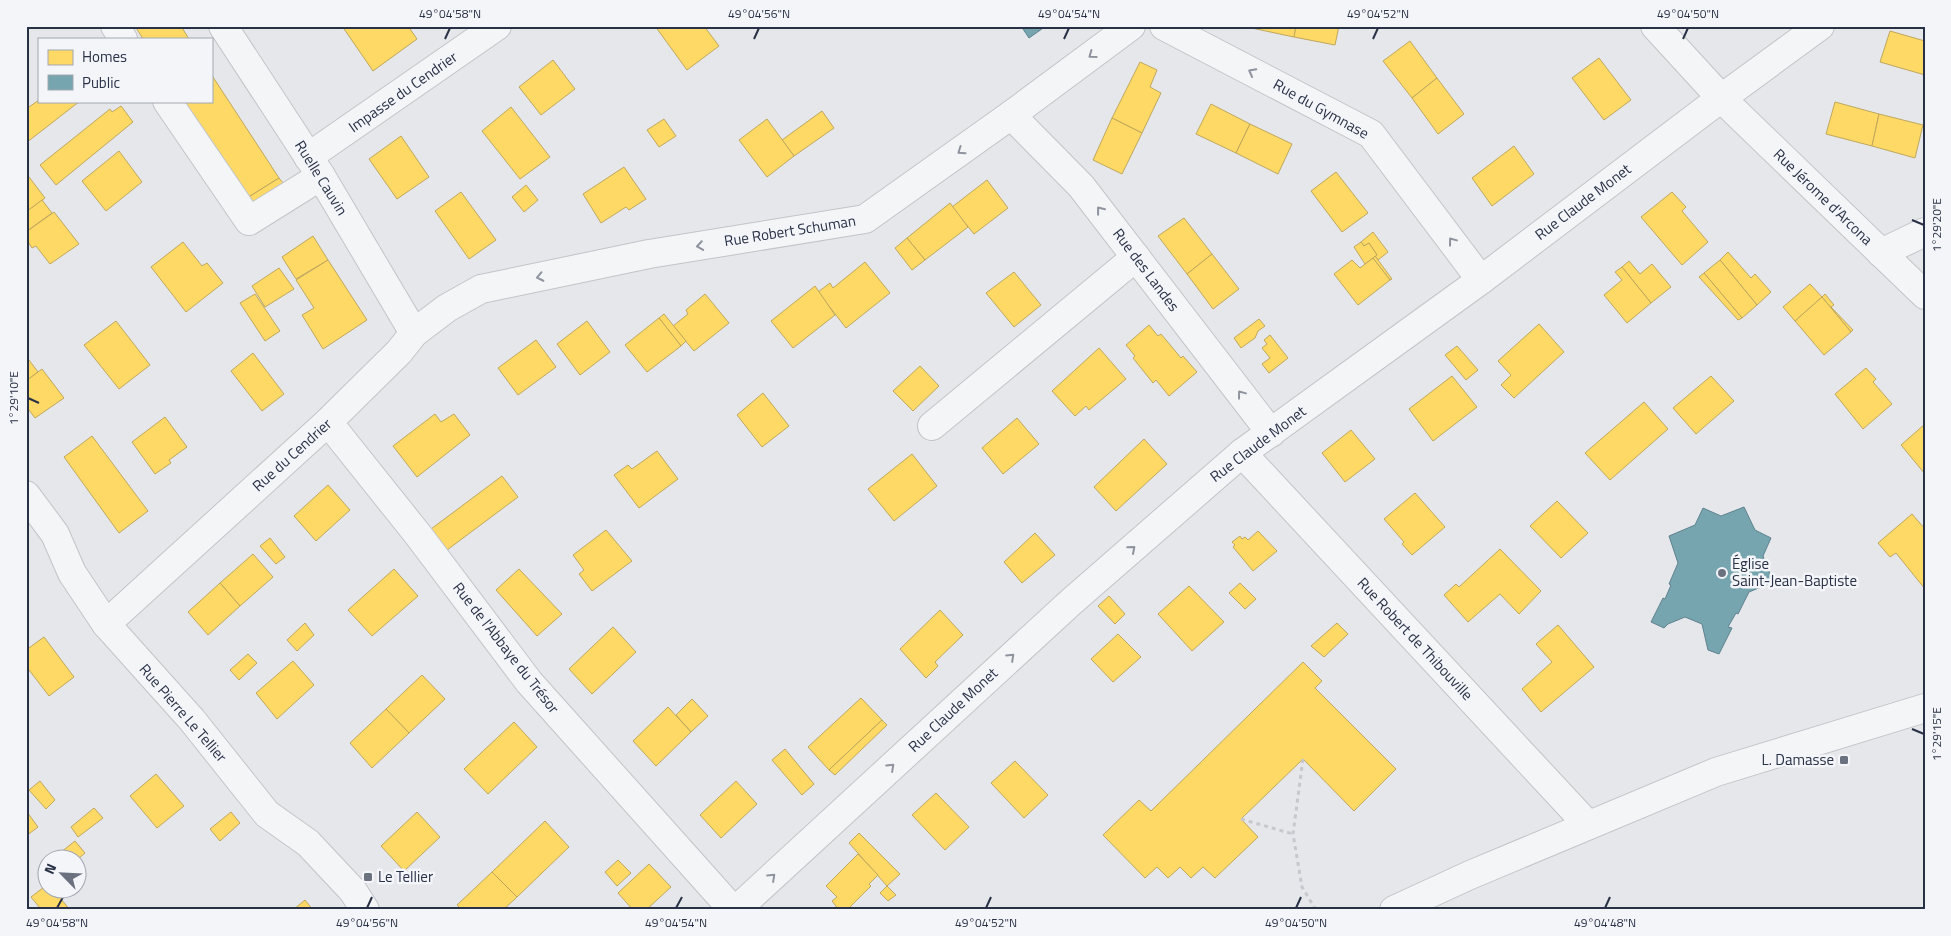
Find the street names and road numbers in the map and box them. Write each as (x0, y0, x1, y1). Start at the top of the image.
street label: Impasse du Cendrier (343, 45, 462, 138)
street label: Rue du Gymnase (1269, 73, 1373, 144)
street label: Ruelle Cauvin (289, 136, 354, 220)
street label: Rue Jérome d'Arcona (1768, 143, 1879, 251)
street label: Rue Claude Monet (1530, 157, 1636, 245)
street label: Rue Robert Schuman (722, 209, 857, 252)
street label: Rue des Landes (1107, 223, 1185, 316)
street label: Rue Claude Monet (1205, 399, 1311, 487)
street label: Rue du Cendrier (247, 413, 337, 497)
street label: Rue Robert de Thibouville (1352, 572, 1479, 705)
street label: Rue de l'Abbaye du Trésor (448, 577, 565, 718)
street label: Rue Pierre Le Tellier (134, 658, 233, 767)
street label: Rue Claude Monet (903, 661, 1003, 757)

